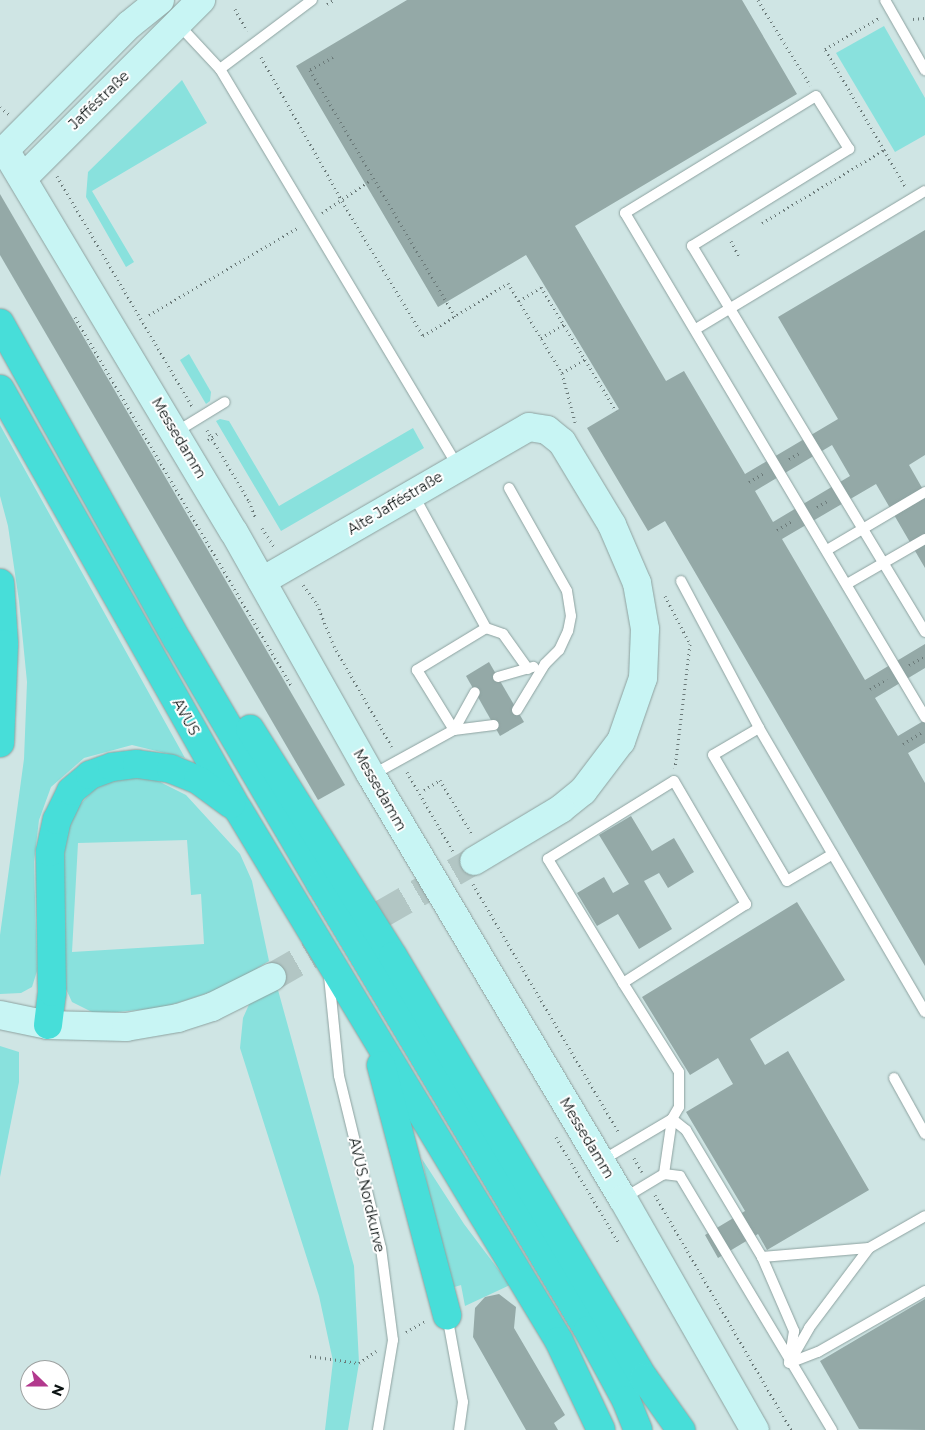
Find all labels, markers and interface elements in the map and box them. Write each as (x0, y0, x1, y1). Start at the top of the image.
street label: Jafféstraße (66, 67, 132, 133)
street label: Messedamm (148, 394, 210, 482)
street label: Alte Jafféstraße (344, 468, 446, 538)
street label: AVUS (169, 696, 203, 738)
street label: Messedamm (350, 746, 410, 834)
street label: Messedamm (556, 1094, 618, 1182)
street label: AVUS Nordkurve (346, 1136, 388, 1254)
north arrow (20, 1360, 70, 1410)
text: N (48, 1382, 68, 1399)

